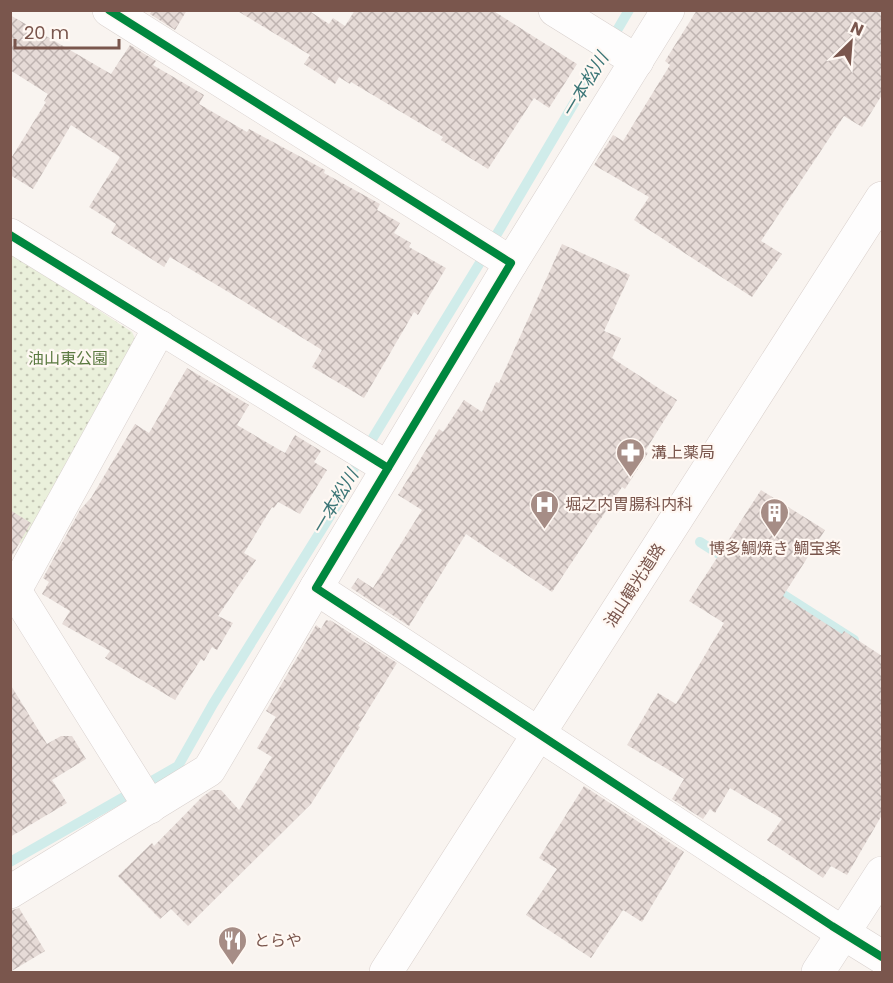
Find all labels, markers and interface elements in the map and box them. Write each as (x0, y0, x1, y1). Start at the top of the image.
scale bar (15, 12, 118, 50)
north arrow (821, 12, 881, 72)
text: N (847, 16, 867, 42)
text: 20 m (24, 20, 69, 45)
water label: 一本松川 (555, 46, 615, 122)
park label: 油山東公園 (28, 347, 108, 370)
pharmacy icon: 溝上薬局 (614, 436, 646, 478)
place label: 溝上薬局 (651, 441, 715, 464)
water label: 一本松川 (305, 463, 365, 539)
hospital icon: 堀之内胃腸科内科 (528, 488, 560, 530)
place label: 堀之内胃腸科内科 (565, 493, 693, 516)
building icon: 博多鯛焼き 鯛宝楽 (759, 496, 791, 538)
place label: 博多鯛焼き 鯛宝楽 (709, 537, 841, 560)
street label: 油山観光道路 (599, 539, 670, 632)
restaurant icon: とらや (217, 924, 249, 966)
place label: とらや (254, 929, 302, 952)

